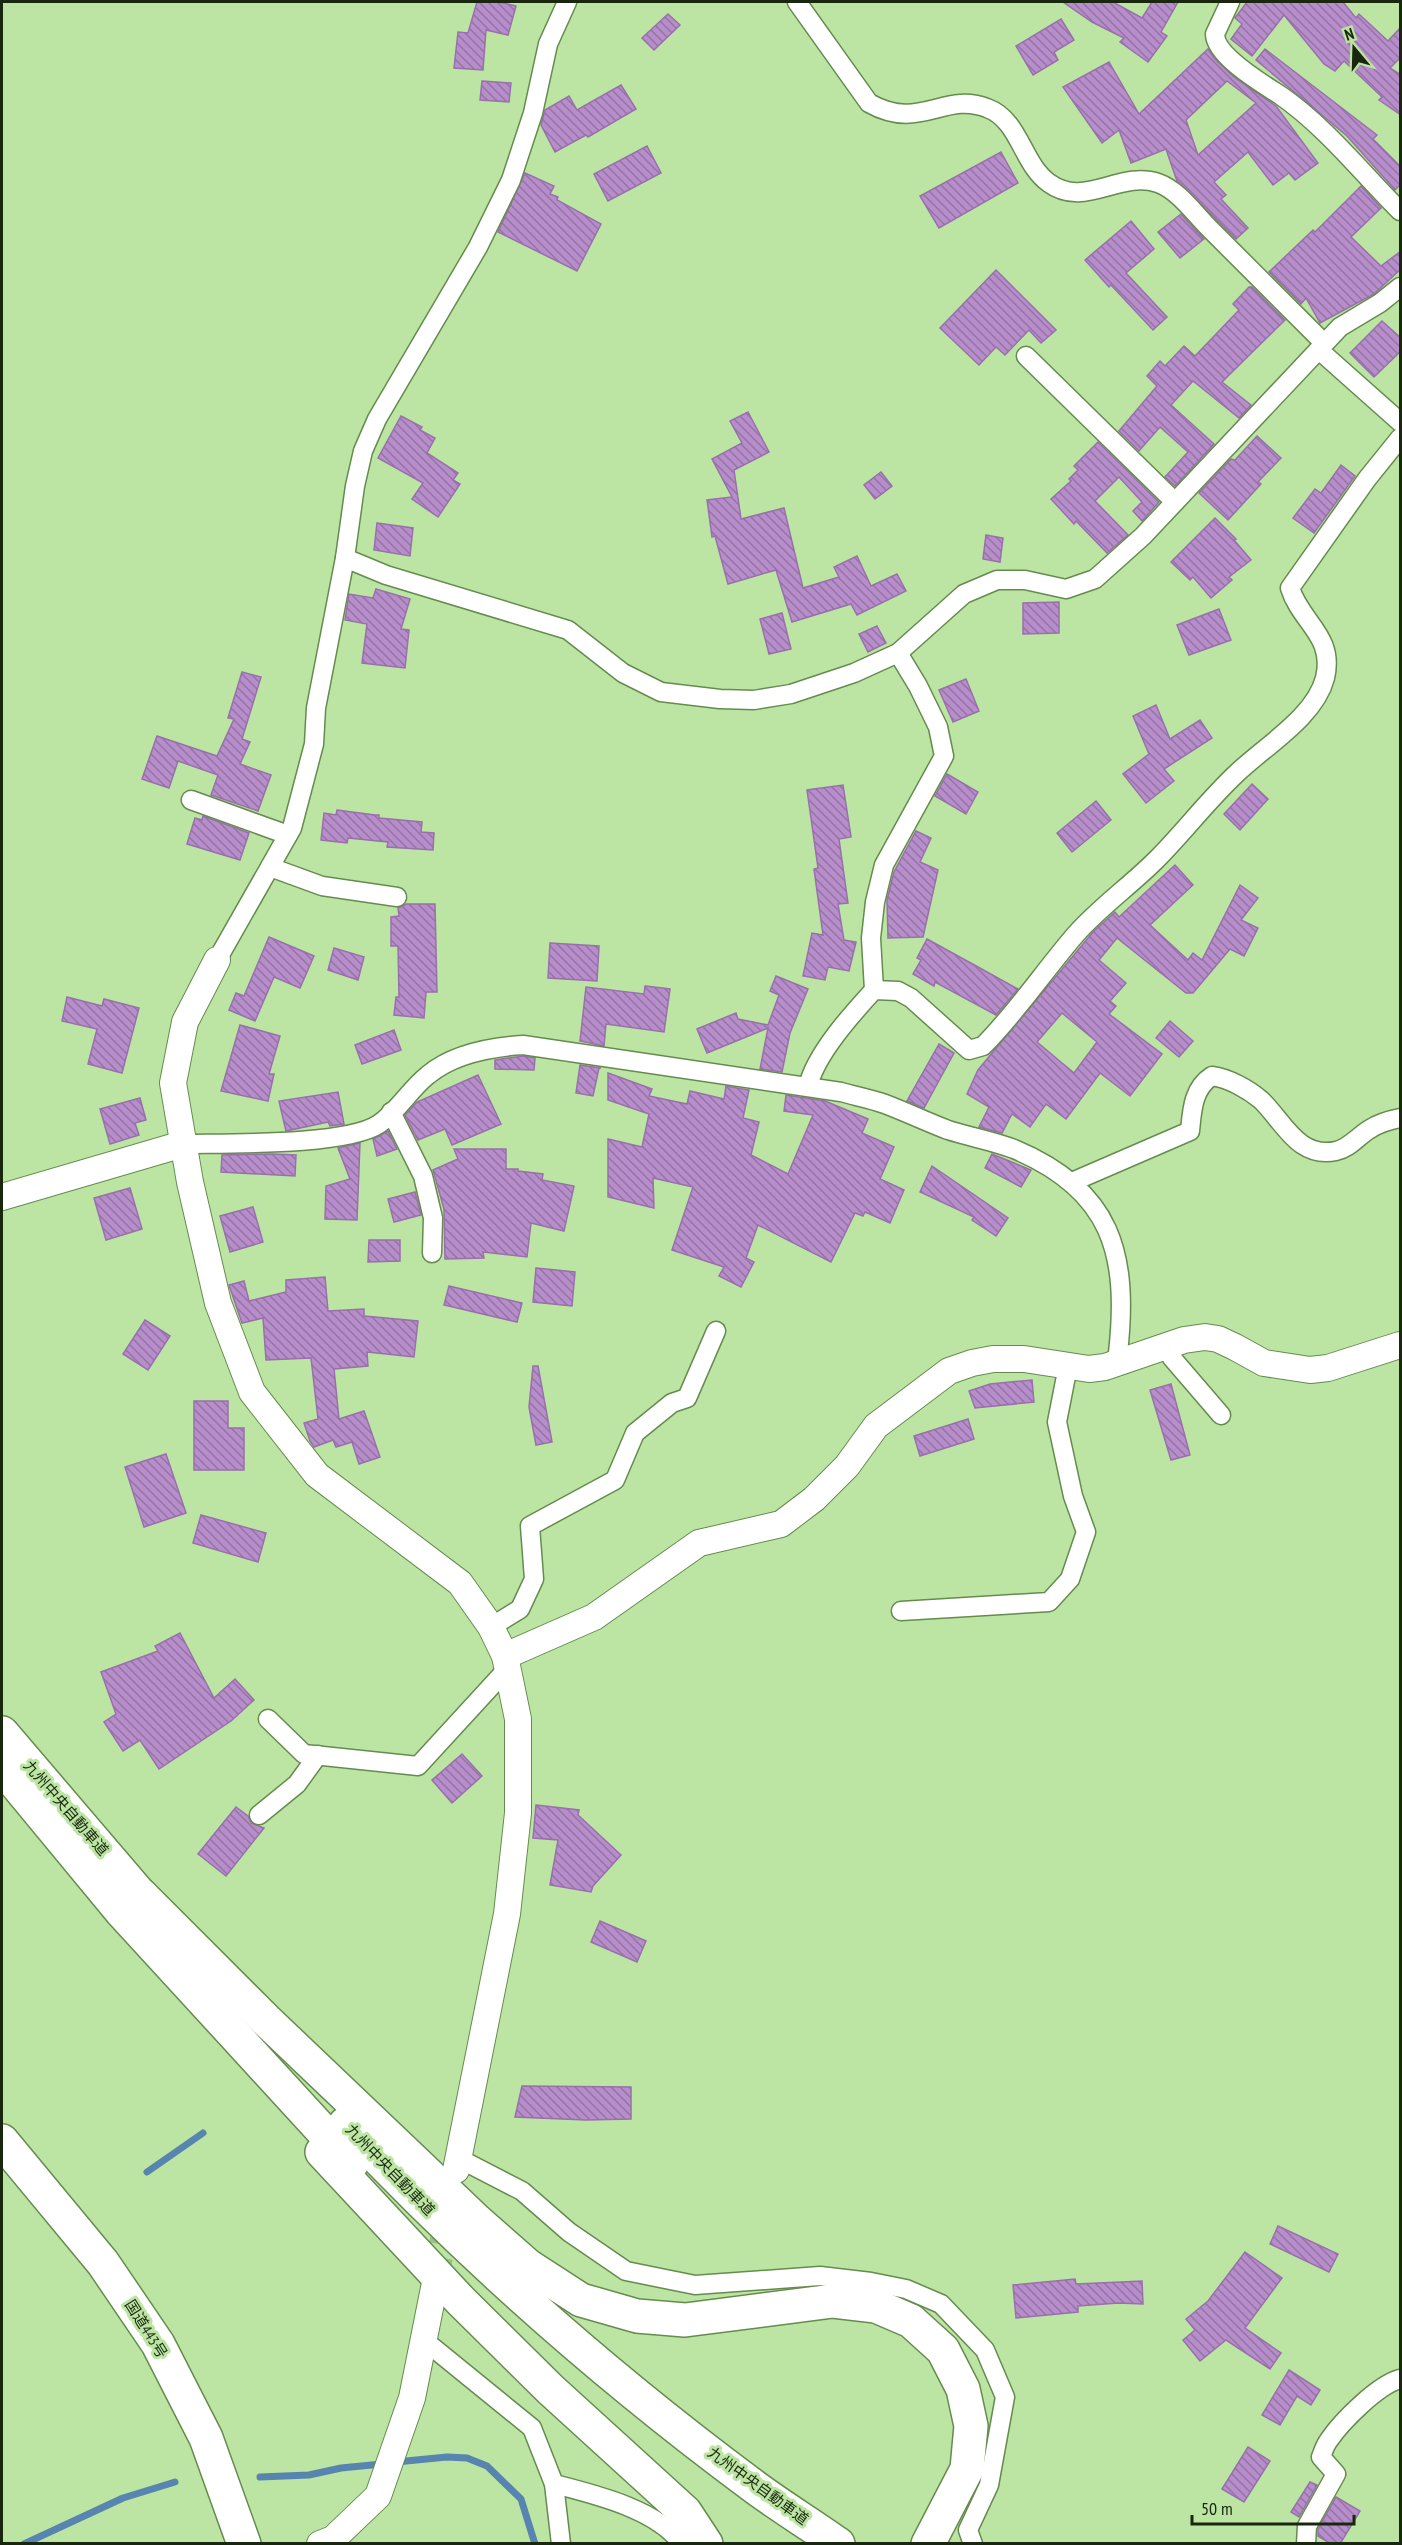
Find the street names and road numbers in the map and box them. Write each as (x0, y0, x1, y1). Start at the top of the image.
street label: 九州中央自動車道 (20, 1756, 113, 1859)
street label: 九州中央自動車道 (342, 2120, 439, 2219)
street label: 国道443号 (121, 2296, 172, 2361)
street label: 九州中央自動車道 (704, 2443, 812, 2529)

